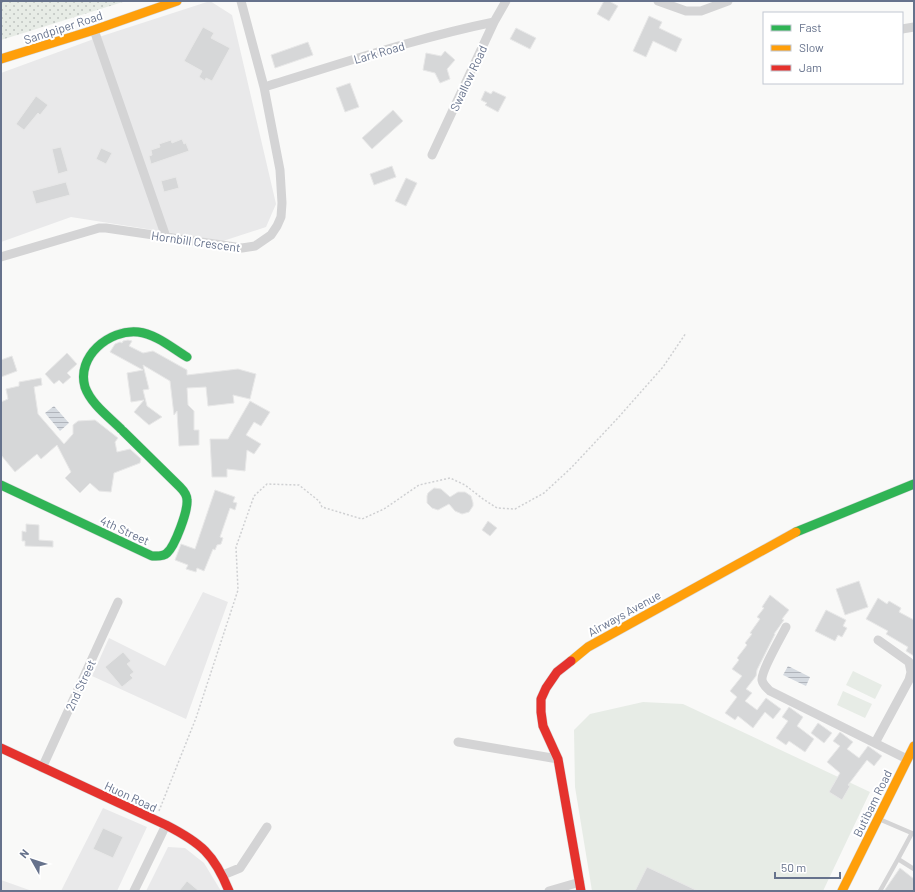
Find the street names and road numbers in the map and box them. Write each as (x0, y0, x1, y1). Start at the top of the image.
street label: Sandpiper Road (22, 8, 104, 46)
street label: Lark Road (352, 38, 406, 66)
street label: Swallow Road (447, 43, 489, 113)
street label: Hornbill Crescent (151, 228, 241, 254)
street label: 4th Street (98, 513, 152, 547)
street label: Airways Avenue (585, 587, 663, 639)
street label: 2nd Street (62, 657, 98, 713)
street label: Butibam Road (850, 767, 894, 839)
street label: Huon Road (103, 778, 159, 814)

